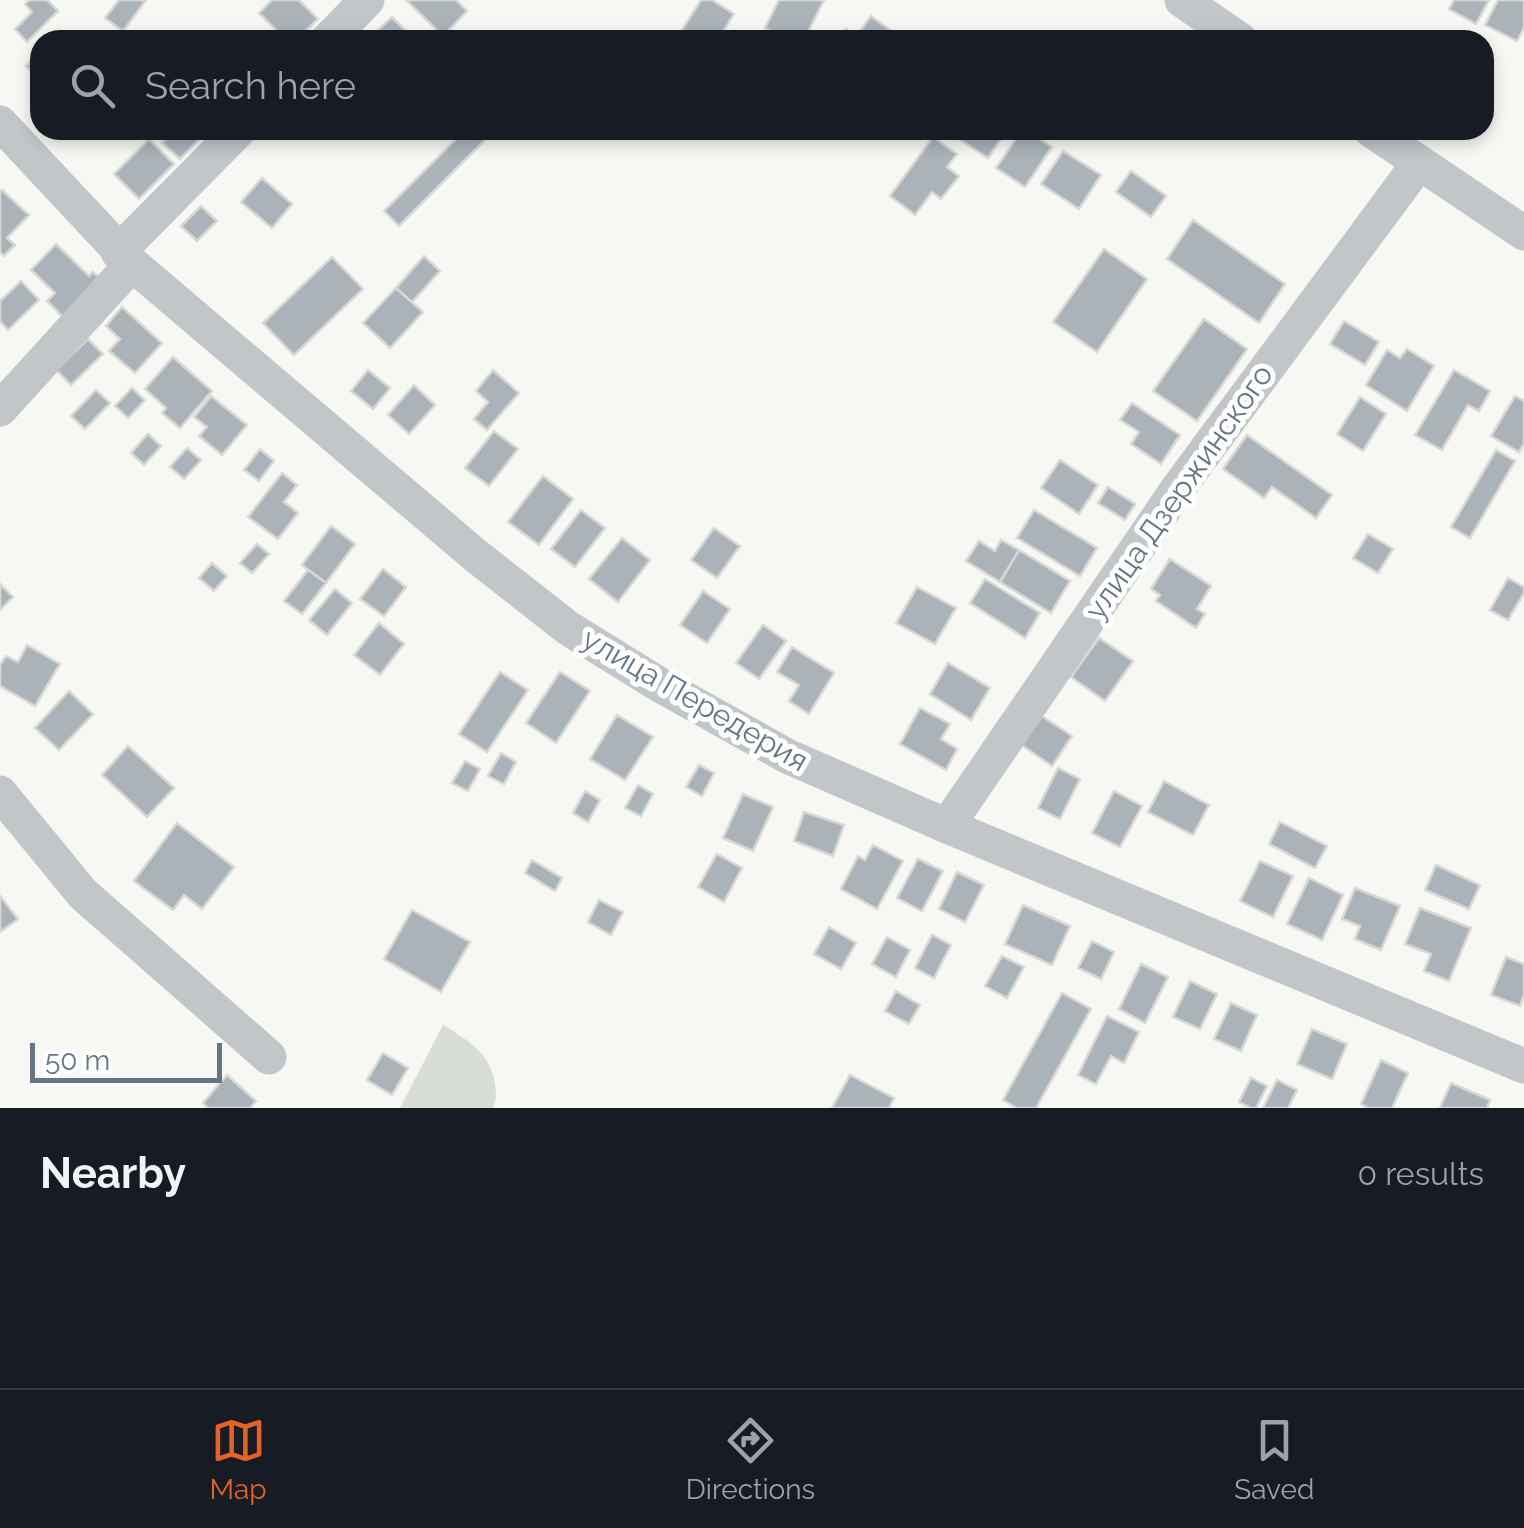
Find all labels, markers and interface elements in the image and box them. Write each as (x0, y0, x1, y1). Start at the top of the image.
search box (30, 30, 1494, 140)
icon: search (65, 58, 120, 113)
text: Search here (145, 63, 356, 108)
street label: улица Дзержинского (1077, 358, 1280, 626)
street label: улица Передерия (576, 621, 814, 778)
scale bar (30, 1038, 222, 1082)
text: 50 m (45, 1044, 110, 1077)
text: Nearby (40, 1149, 186, 1198)
text: 0 results (1357, 1155, 1484, 1192)
tab: Map (210, 1413, 267, 1506)
tab: Directions (686, 1413, 815, 1506)
tab: Saved (1234, 1413, 1314, 1506)

